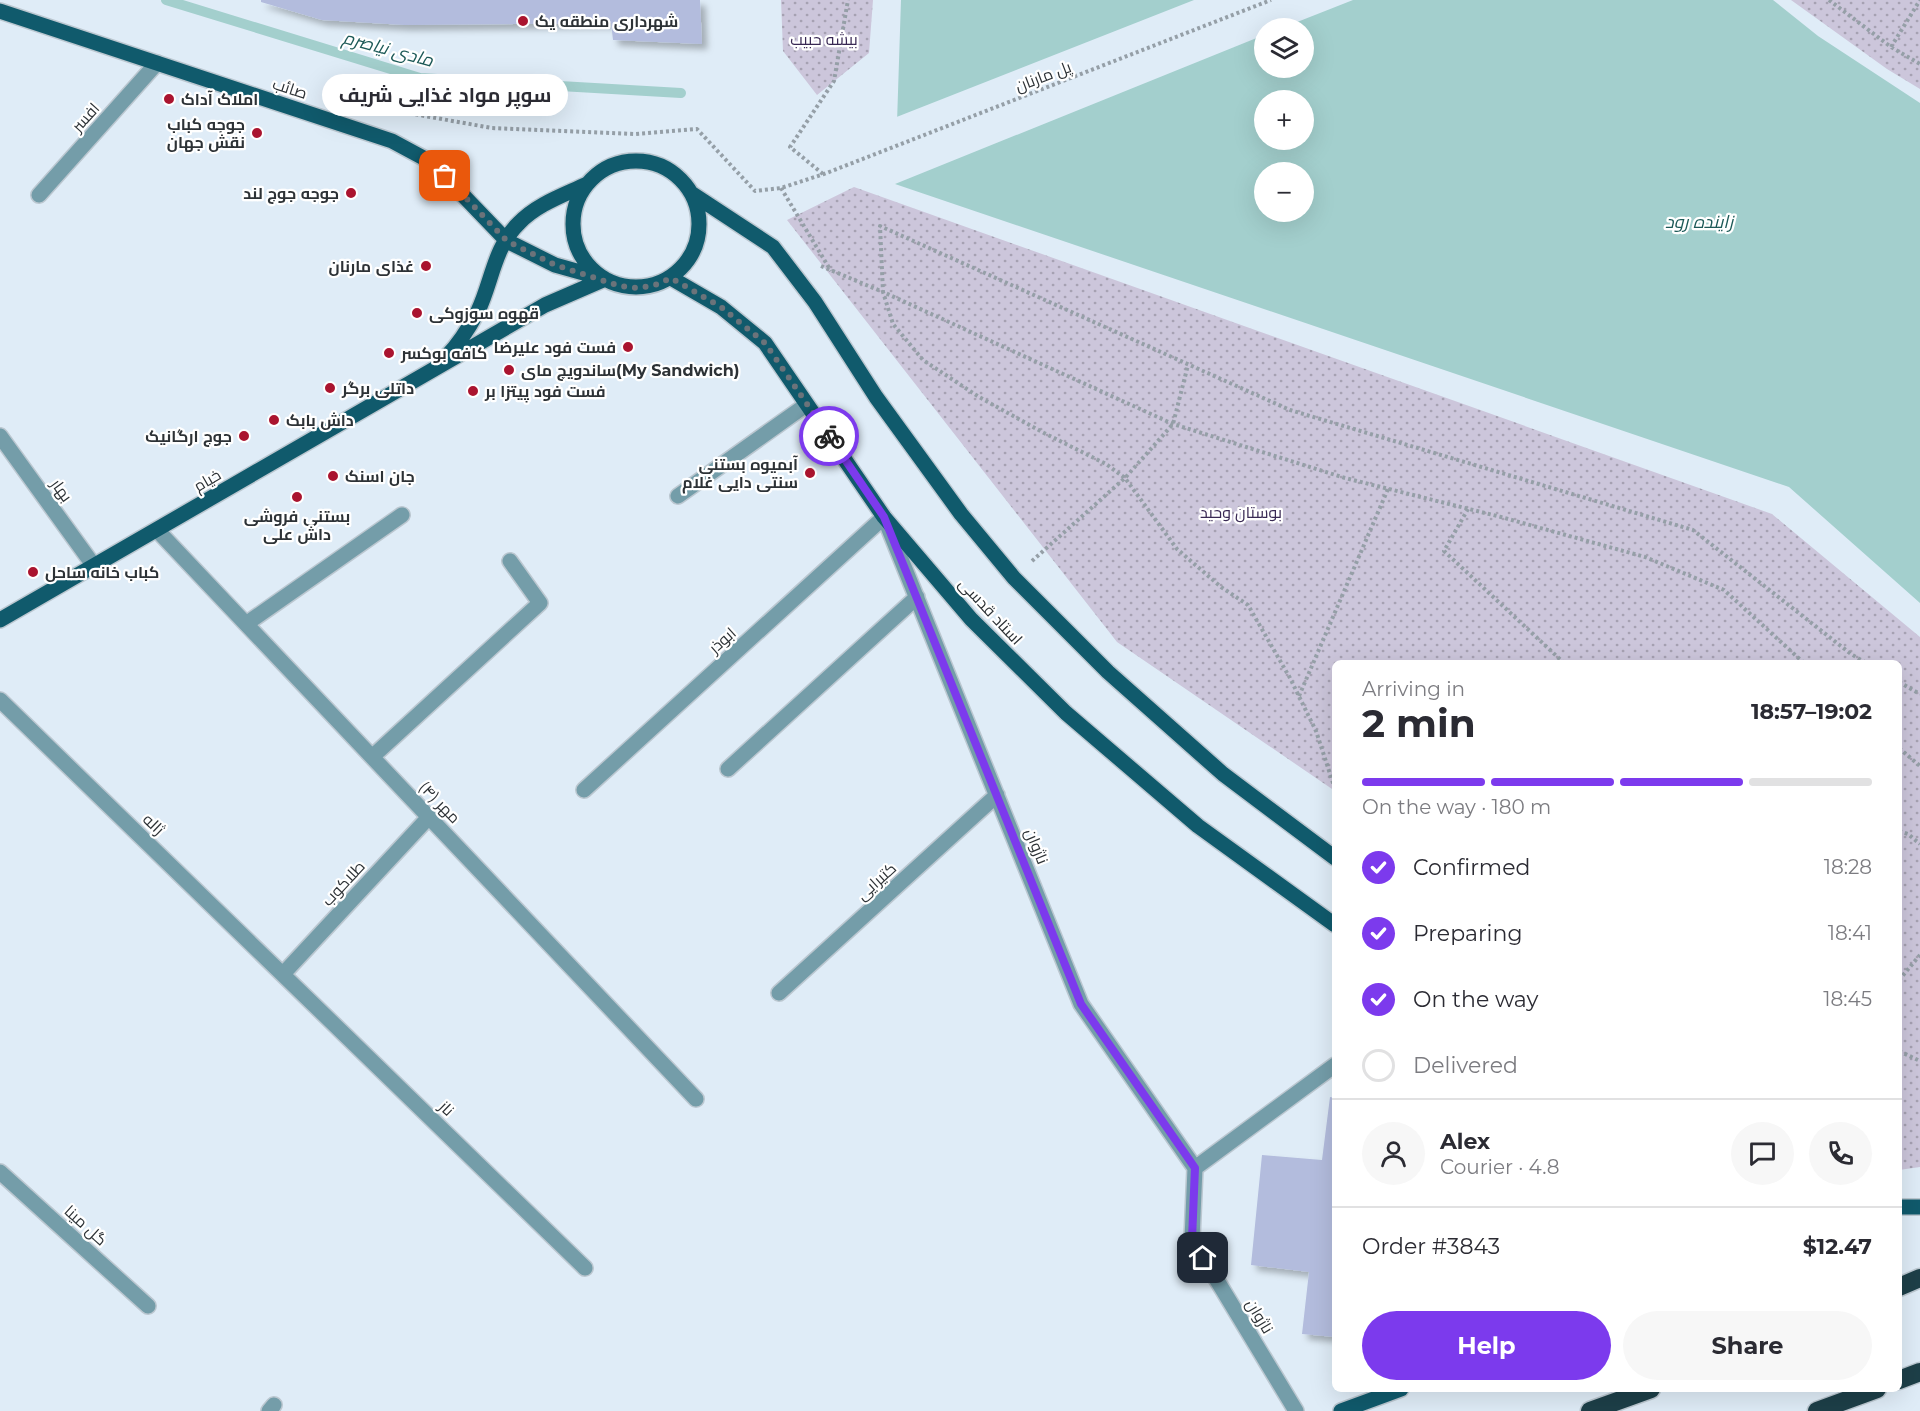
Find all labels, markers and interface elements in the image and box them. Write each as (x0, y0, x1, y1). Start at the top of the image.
place label: شهرداری منطقه یک (535, 12, 678, 31)
marker: شهرداری منطقه یک (516, 14, 530, 28)
map controls (1254, 18, 1314, 222)
button: layers (1254, 18, 1314, 78)
water label: مادی نیاصرم (339, 26, 436, 73)
park label: بیشه حبیب (790, 30, 858, 49)
street label: پل مارنان (1012, 57, 1075, 98)
street label: صائب (270, 74, 310, 103)
callout: سوپر مواد غذایی شریف (322, 74, 568, 116)
text: سوپر مواد غذایی شریف (339, 83, 551, 107)
place label: املاک آداک (181, 90, 258, 109)
button: + (1254, 90, 1314, 150)
marker: املاک آداک (162, 92, 176, 106)
street label: افسر (67, 99, 103, 136)
place label: جوجه کباب نقش جهان (167, 115, 245, 152)
marker: جوجه کباب نقش جهان (250, 126, 264, 140)
pin (419, 150, 470, 201)
icon: bag (428, 159, 461, 192)
button: − (1254, 162, 1314, 222)
place label: جوجه جوج لند (243, 184, 339, 204)
marker: جوجه جوج لند (344, 186, 358, 200)
water label: زاینده رود (1665, 211, 1735, 233)
place label: غذای مارنان (328, 257, 414, 276)
marker: غذای مارنان (419, 259, 433, 273)
place label: قهوه سوزوکی (429, 304, 539, 323)
marker: قهوه سوزوکی (410, 306, 424, 320)
place label: فست فود علیرضا (493, 338, 616, 357)
marker: فست فود علیرضا (621, 340, 635, 354)
place label: کافه بوکسر (400, 344, 487, 363)
marker: کافه بوکسر (382, 346, 396, 360)
place label: ساندویچ مای(My Sandwich) (521, 361, 739, 381)
marker: ساندویچ مای(My Sandwich) (502, 363, 516, 377)
place label: داتلی برگر (341, 379, 414, 398)
marker: داتلی برگر (323, 381, 337, 395)
place label: فست فود پیتزا بر (484, 382, 606, 403)
marker: فست فود پیتزا بر (466, 384, 480, 398)
courier (799, 406, 859, 466)
place label: داش بابک (286, 411, 354, 430)
marker: داش بابک (267, 413, 281, 427)
icon: bike (813, 420, 846, 453)
place label: جوج ارگانیک (145, 427, 232, 447)
marker: جوج ارگانیک (237, 429, 251, 443)
place label: آبمیوه بستنی سنتی دایی غلام (682, 455, 798, 494)
street label: خیام (190, 465, 225, 497)
marker: آبمیوه بستنی سنتی دایی غلام (803, 466, 817, 480)
place label: جان اسنک (345, 467, 415, 486)
marker: جان اسنک (326, 469, 340, 483)
street label: بهار (46, 474, 76, 506)
marker: بستنی فروشی داش علی (290, 490, 304, 504)
park label: بوستان وحید (1200, 503, 1282, 523)
place label: بستنی فروشی داش علی (244, 507, 350, 544)
place label: کباب خانه ساحل (45, 563, 159, 582)
marker: کباب خانه ساحل (26, 565, 40, 579)
street label: استاد قدسی (954, 574, 1026, 649)
street label: ابوذر (704, 623, 740, 658)
text: Arriving in (1362, 677, 1465, 701)
text: 18:57–19:02 (1751, 698, 1872, 725)
text: 2 min (1362, 699, 1476, 747)
street label: مهر (۴) (414, 777, 464, 828)
text: On the way · 180 m (1362, 795, 1551, 819)
street label: ژاله (139, 810, 169, 839)
street label: ناژوان (1020, 826, 1052, 867)
icon: check (1362, 851, 1395, 884)
text: Confirmed (1413, 854, 1530, 881)
text: 18:28 (1824, 855, 1872, 879)
street label: طلاکوب (318, 857, 369, 910)
street label: کتیرایی (853, 859, 901, 905)
icon: check (1362, 917, 1395, 950)
text: Preparing (1413, 920, 1522, 947)
text: 18:41 (1828, 921, 1872, 945)
icon: check (1362, 983, 1395, 1016)
text: On the way (1413, 986, 1538, 1013)
text: 18:45 (1823, 987, 1872, 1011)
text: Delivered (1413, 1052, 1518, 1079)
street label: ناز (435, 1096, 458, 1120)
button: person (1362, 1122, 1425, 1185)
button: chat (1731, 1122, 1794, 1185)
button: phone (1809, 1122, 1872, 1185)
text: Alex (1440, 1128, 1490, 1155)
text: Courier · 4.8 (1440, 1155, 1559, 1179)
street label: گل مینا (60, 1201, 111, 1250)
pin (1177, 1232, 1228, 1283)
text: Order #3843 (1362, 1233, 1500, 1260)
text: $12.47 (1803, 1233, 1872, 1260)
icon: home (1186, 1241, 1219, 1274)
street label: ناژوان (1241, 1296, 1277, 1337)
button: Help (1362, 1311, 1611, 1380)
button: Share (1623, 1311, 1872, 1380)

